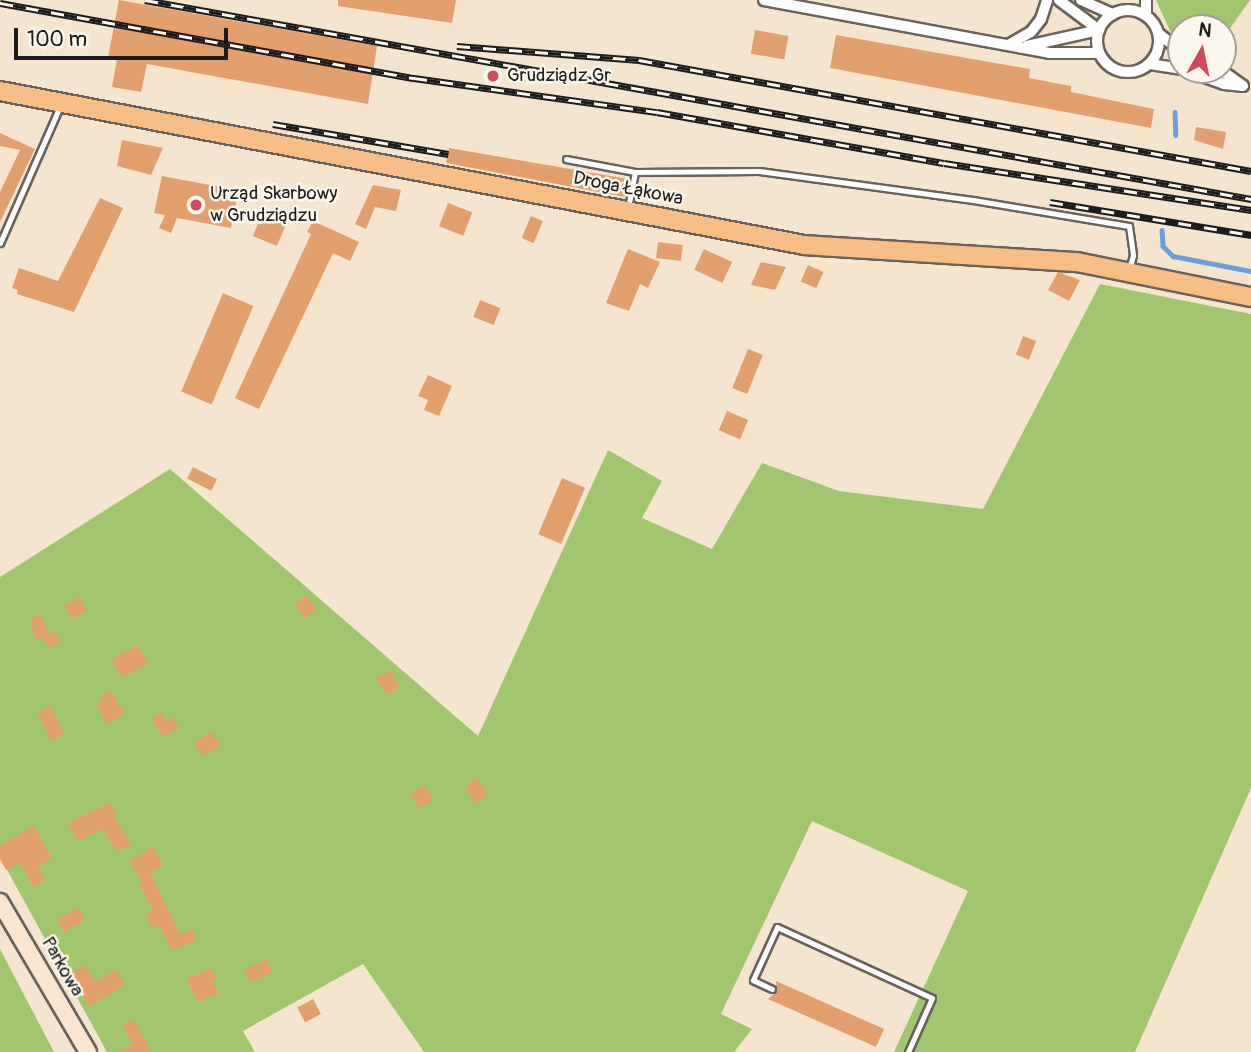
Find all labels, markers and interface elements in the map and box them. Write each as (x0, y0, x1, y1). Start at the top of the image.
scale bar (18, 14, 231, 58)
north arrow (1167, 14, 1237, 84)
text: N (1197, 17, 1213, 43)
text: 100 m (27, 26, 87, 53)
place label: Grudziądz Gr (507, 65, 611, 87)
marker: Grudziądz Gr (485, 68, 501, 84)
street label: Droga Łąkowa (571, 167, 685, 211)
place label: Urząd Skarbowy w Grudziądzu (210, 183, 337, 227)
marker: Urząd Skarbowy w Grudziądzu (188, 197, 204, 213)
street label: Parkowa (36, 933, 88, 1001)

